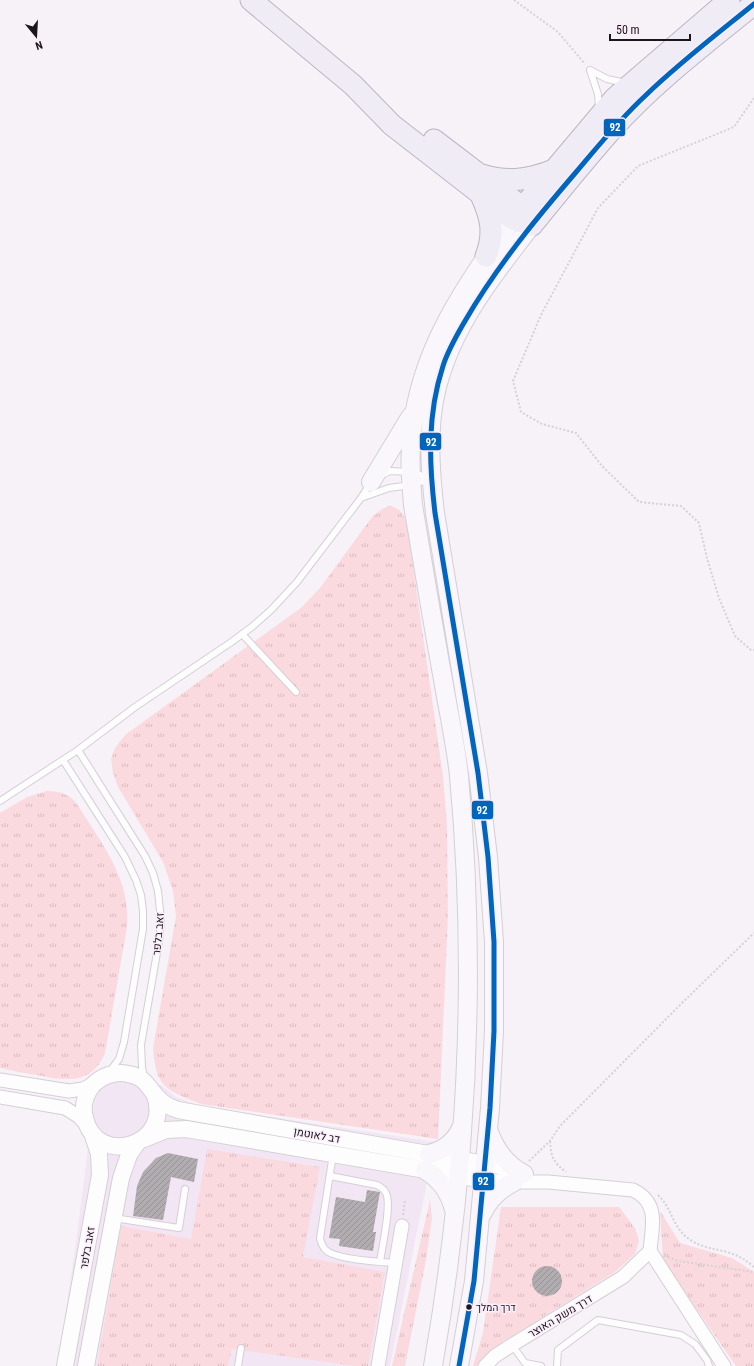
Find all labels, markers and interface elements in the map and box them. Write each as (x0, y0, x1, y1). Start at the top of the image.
north arrow (16, 16, 56, 56)
scale bar (610, 16, 690, 42)
text: 50 m (616, 23, 640, 37)
text: N (33, 38, 44, 52)
line badge: 92 (603, 118, 626, 137)
text: 92 (609, 121, 621, 134)
line badge: 92 (419, 432, 442, 451)
text: 92 (425, 436, 437, 449)
line badge: 92 (471, 800, 494, 820)
text: 92 (476, 804, 488, 817)
street label: זאב בלפר (150, 912, 167, 956)
street label: דב לאוטמן (293, 1125, 341, 1146)
line badge: 92 (472, 1172, 495, 1191)
text: 92 (477, 1175, 489, 1188)
street label: זאב בלפר (77, 1226, 98, 1270)
street label: דרך משק האוצר (526, 1292, 595, 1341)
marker: דרך המלך (464, 1302, 474, 1312)
place label: דרך המלך (476, 1302, 516, 1313)

